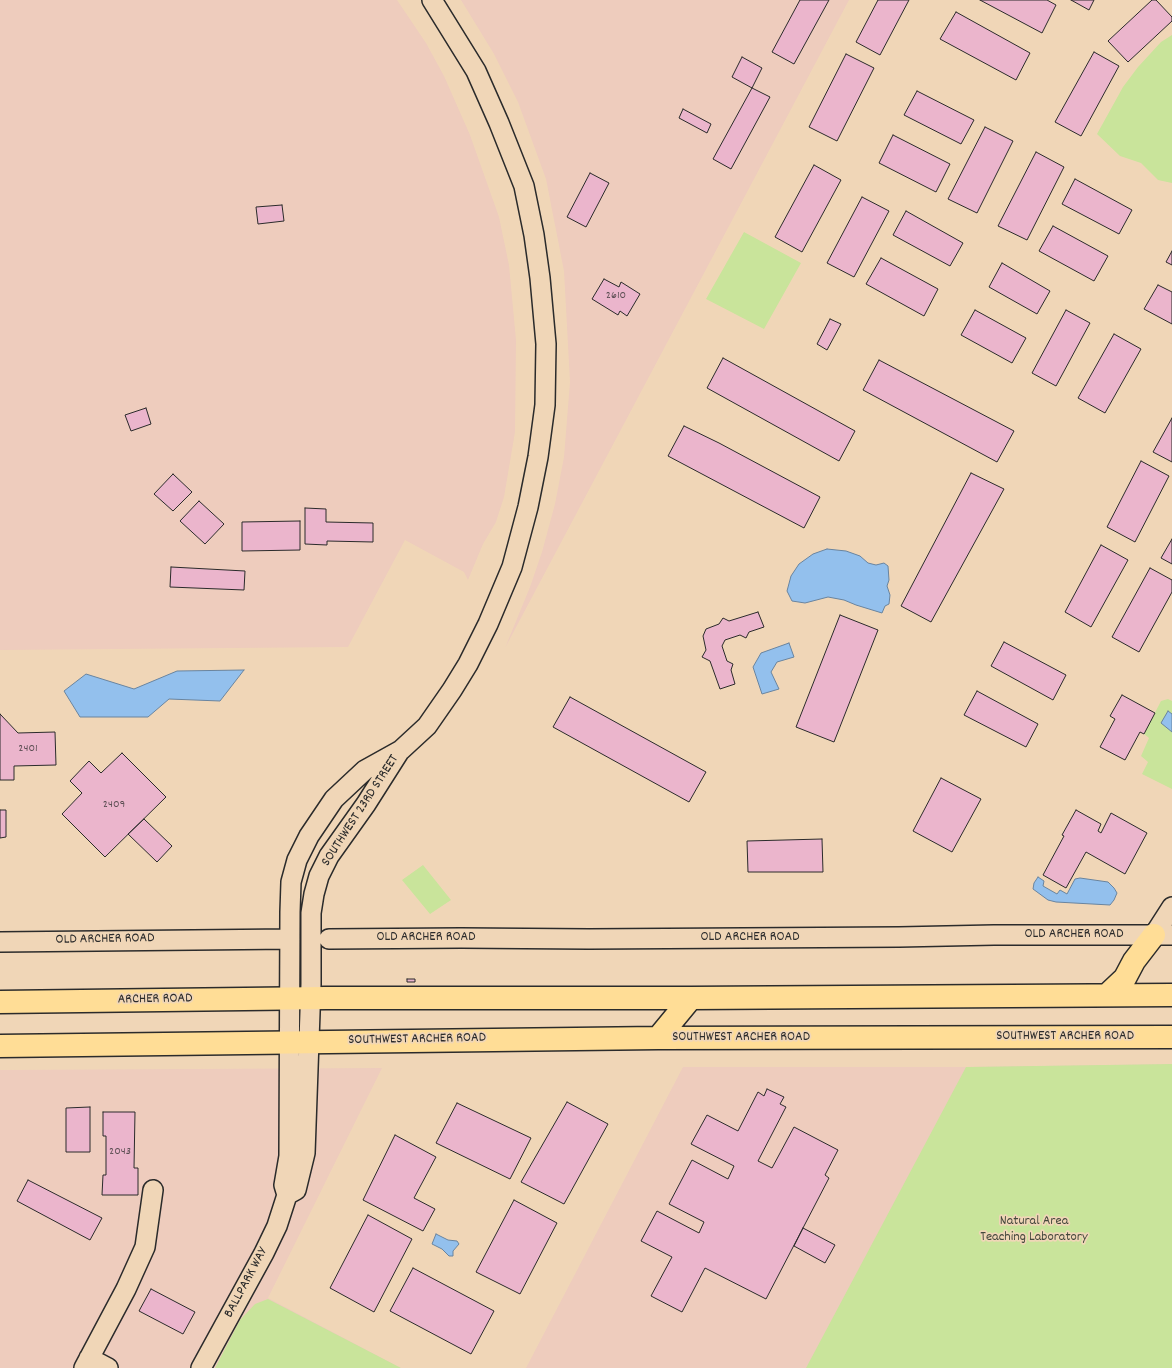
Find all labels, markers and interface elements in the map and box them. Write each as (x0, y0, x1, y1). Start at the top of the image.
house number: 2610 (606, 289, 626, 303)
house number: 2401 (18, 742, 38, 756)
street label: SOUTHWEST 23RD STREET (319, 752, 403, 870)
house number: 2409 (103, 798, 125, 812)
street label: OLD ARCHER ROAD (1025, 927, 1123, 943)
street label: OLD ARCHER ROAD (377, 930, 475, 946)
street label: OLD ARCHER ROAD (701, 930, 799, 946)
street label: OLD ARCHER ROAD (55, 931, 155, 949)
street label: ARCHER ROAD (118, 991, 192, 1009)
street label: SOUTHWEST ARCHER ROAD (996, 1029, 1134, 1045)
street label: SOUTHWEST ARCHER ROAD (348, 1030, 486, 1050)
street label: SOUTHWEST ARCHER ROAD (672, 1030, 810, 1046)
house number: 2043 (109, 1145, 131, 1159)
park label: Natural Area Teaching Laboratory (980, 1214, 1088, 1246)
street label: BALLPARK WAY (222, 1245, 272, 1321)

